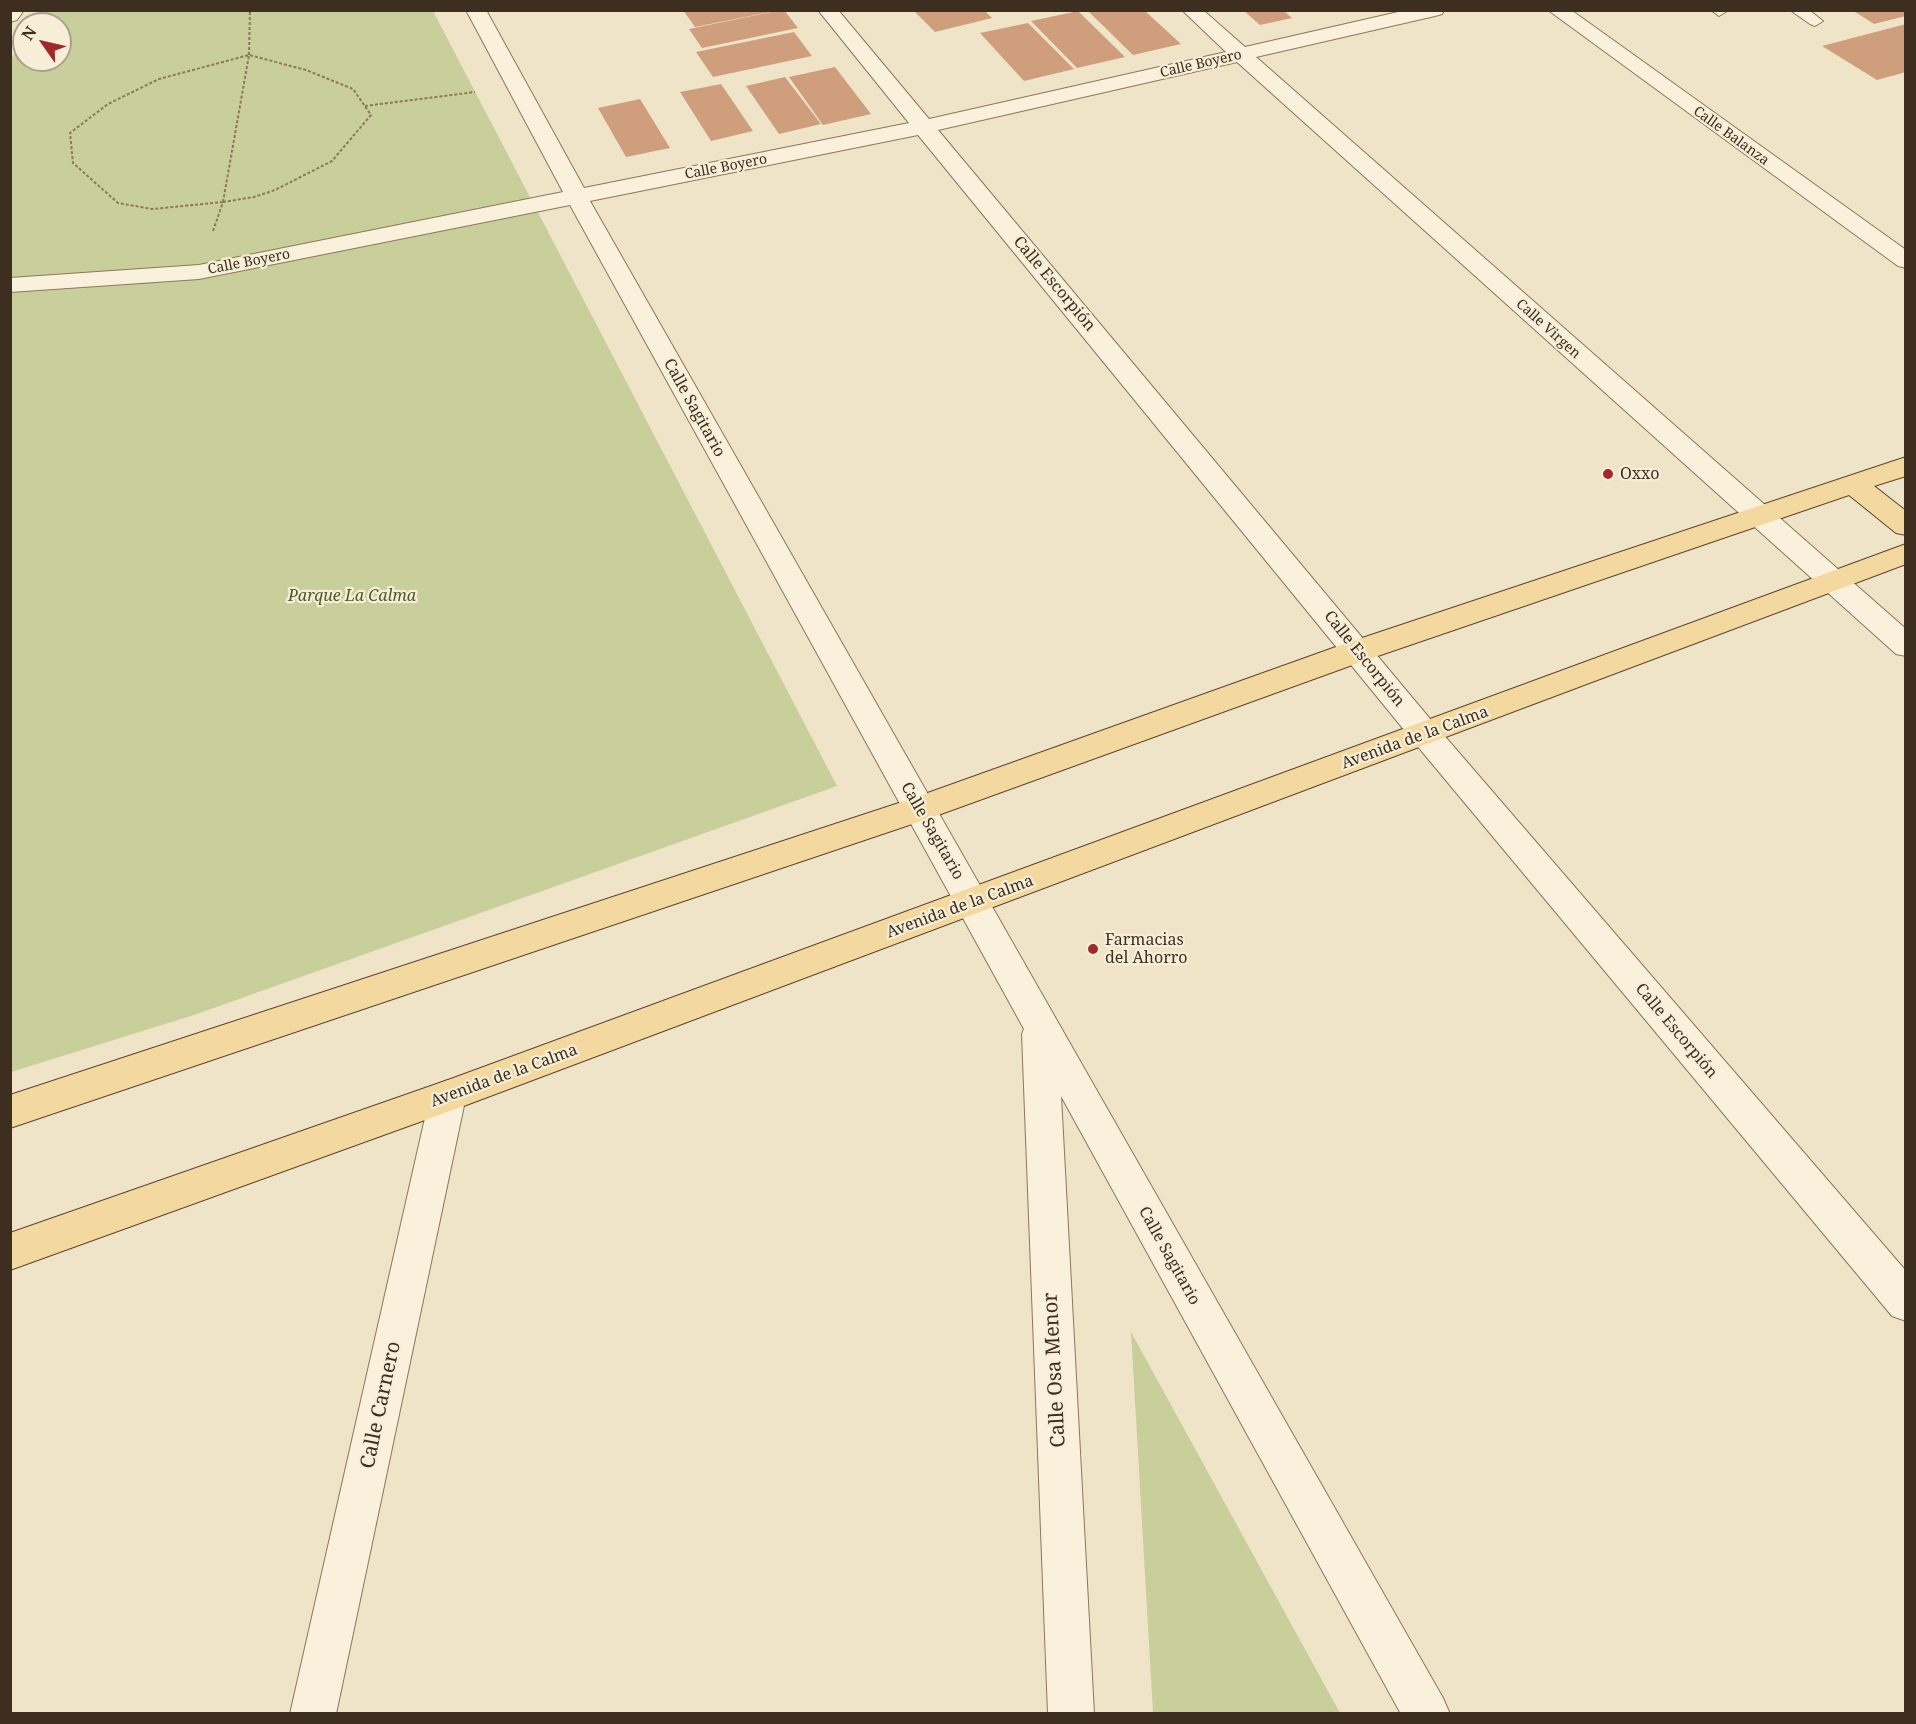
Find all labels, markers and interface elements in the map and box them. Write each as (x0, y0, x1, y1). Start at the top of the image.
north arrow (12, 12, 72, 72)
text: N (16, 22, 41, 44)
street label: Calle Boyero (1159, 46, 1243, 82)
street label: Calle Balanza (1690, 103, 1772, 169)
street label: Calle Boyero (684, 151, 768, 183)
street label: Calle Escorpión (1009, 233, 1099, 335)
street label: Calle Boyero (207, 246, 291, 278)
street label: Calle Virgen (1512, 296, 1584, 362)
street label: Calle Sagitario (659, 355, 729, 461)
place label: Oxxo (1620, 464, 1660, 484)
marker: Oxxo (1601, 467, 1615, 481)
park label: Parque La Calma (288, 586, 416, 606)
street label: Calle Escorpión (1319, 607, 1409, 711)
street label: Avenida de la Calma (1339, 702, 1491, 774)
street label: Calle Sagitario (896, 779, 968, 883)
street label: Avenida de la Calma (884, 871, 1036, 943)
place label: Farmacias del Ahorro (1105, 930, 1187, 968)
marker: Farmacias del Ahorro (1086, 942, 1100, 956)
street label: Calle Escorpión (1631, 980, 1721, 1082)
street label: Avenida de la Calma (428, 1040, 580, 1112)
street label: Calle Sagitario (1134, 1203, 1204, 1309)
street label: Calle Osa Menor (1039, 1292, 1071, 1448)
street label: Calle Carnero (356, 1339, 406, 1471)

